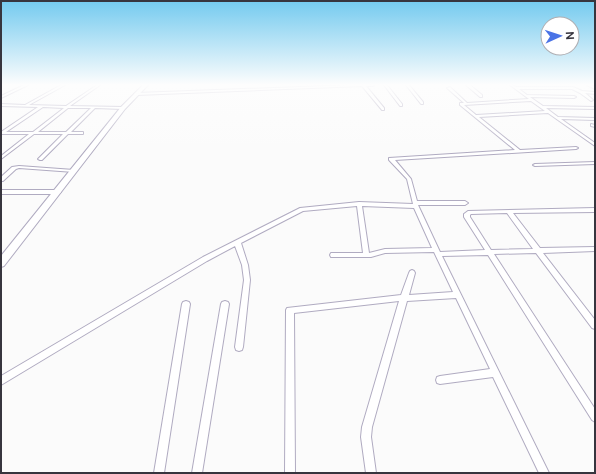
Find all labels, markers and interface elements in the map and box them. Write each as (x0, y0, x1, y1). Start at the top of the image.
north arrow (540, 16, 580, 56)
text: N (564, 31, 576, 40)

